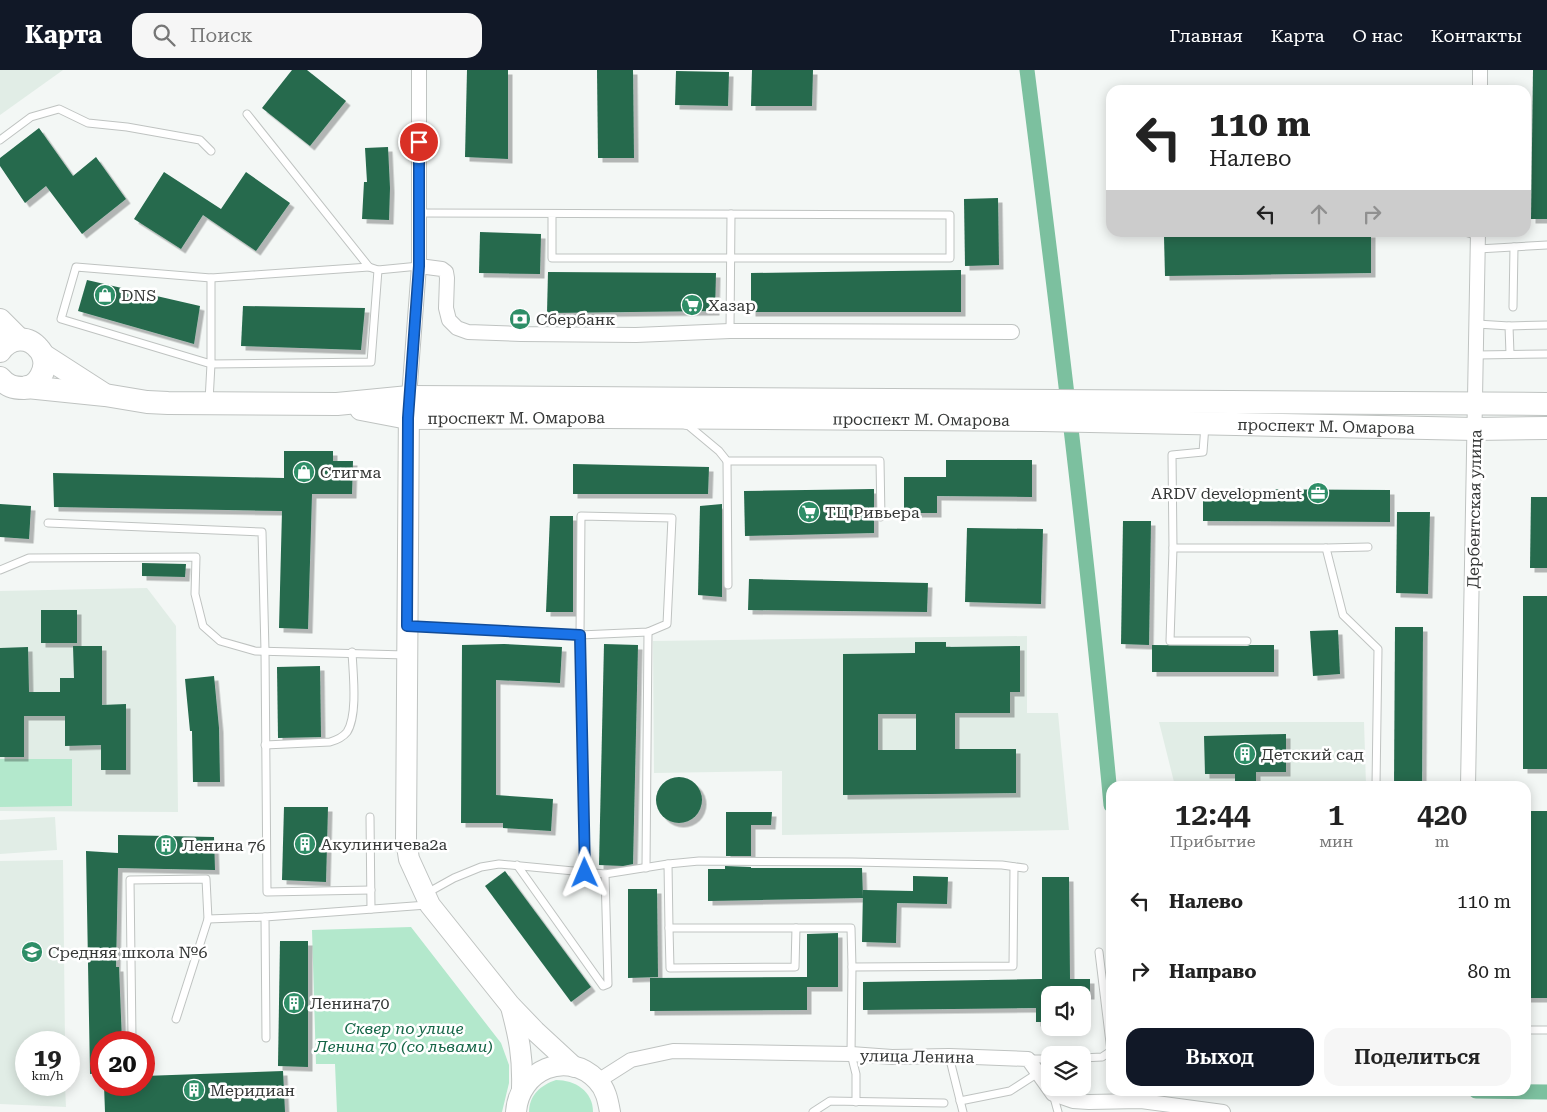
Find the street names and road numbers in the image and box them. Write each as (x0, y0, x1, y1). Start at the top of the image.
street label: проспект М. Омарова (427, 408, 605, 428)
street label: проспект М. Омарова (832, 410, 1010, 430)
street label: проспект М. Омарова (1237, 415, 1415, 438)
street label: Дербентская улица (1464, 429, 1485, 589)
street label: улица Ленина (860, 1046, 975, 1067)

